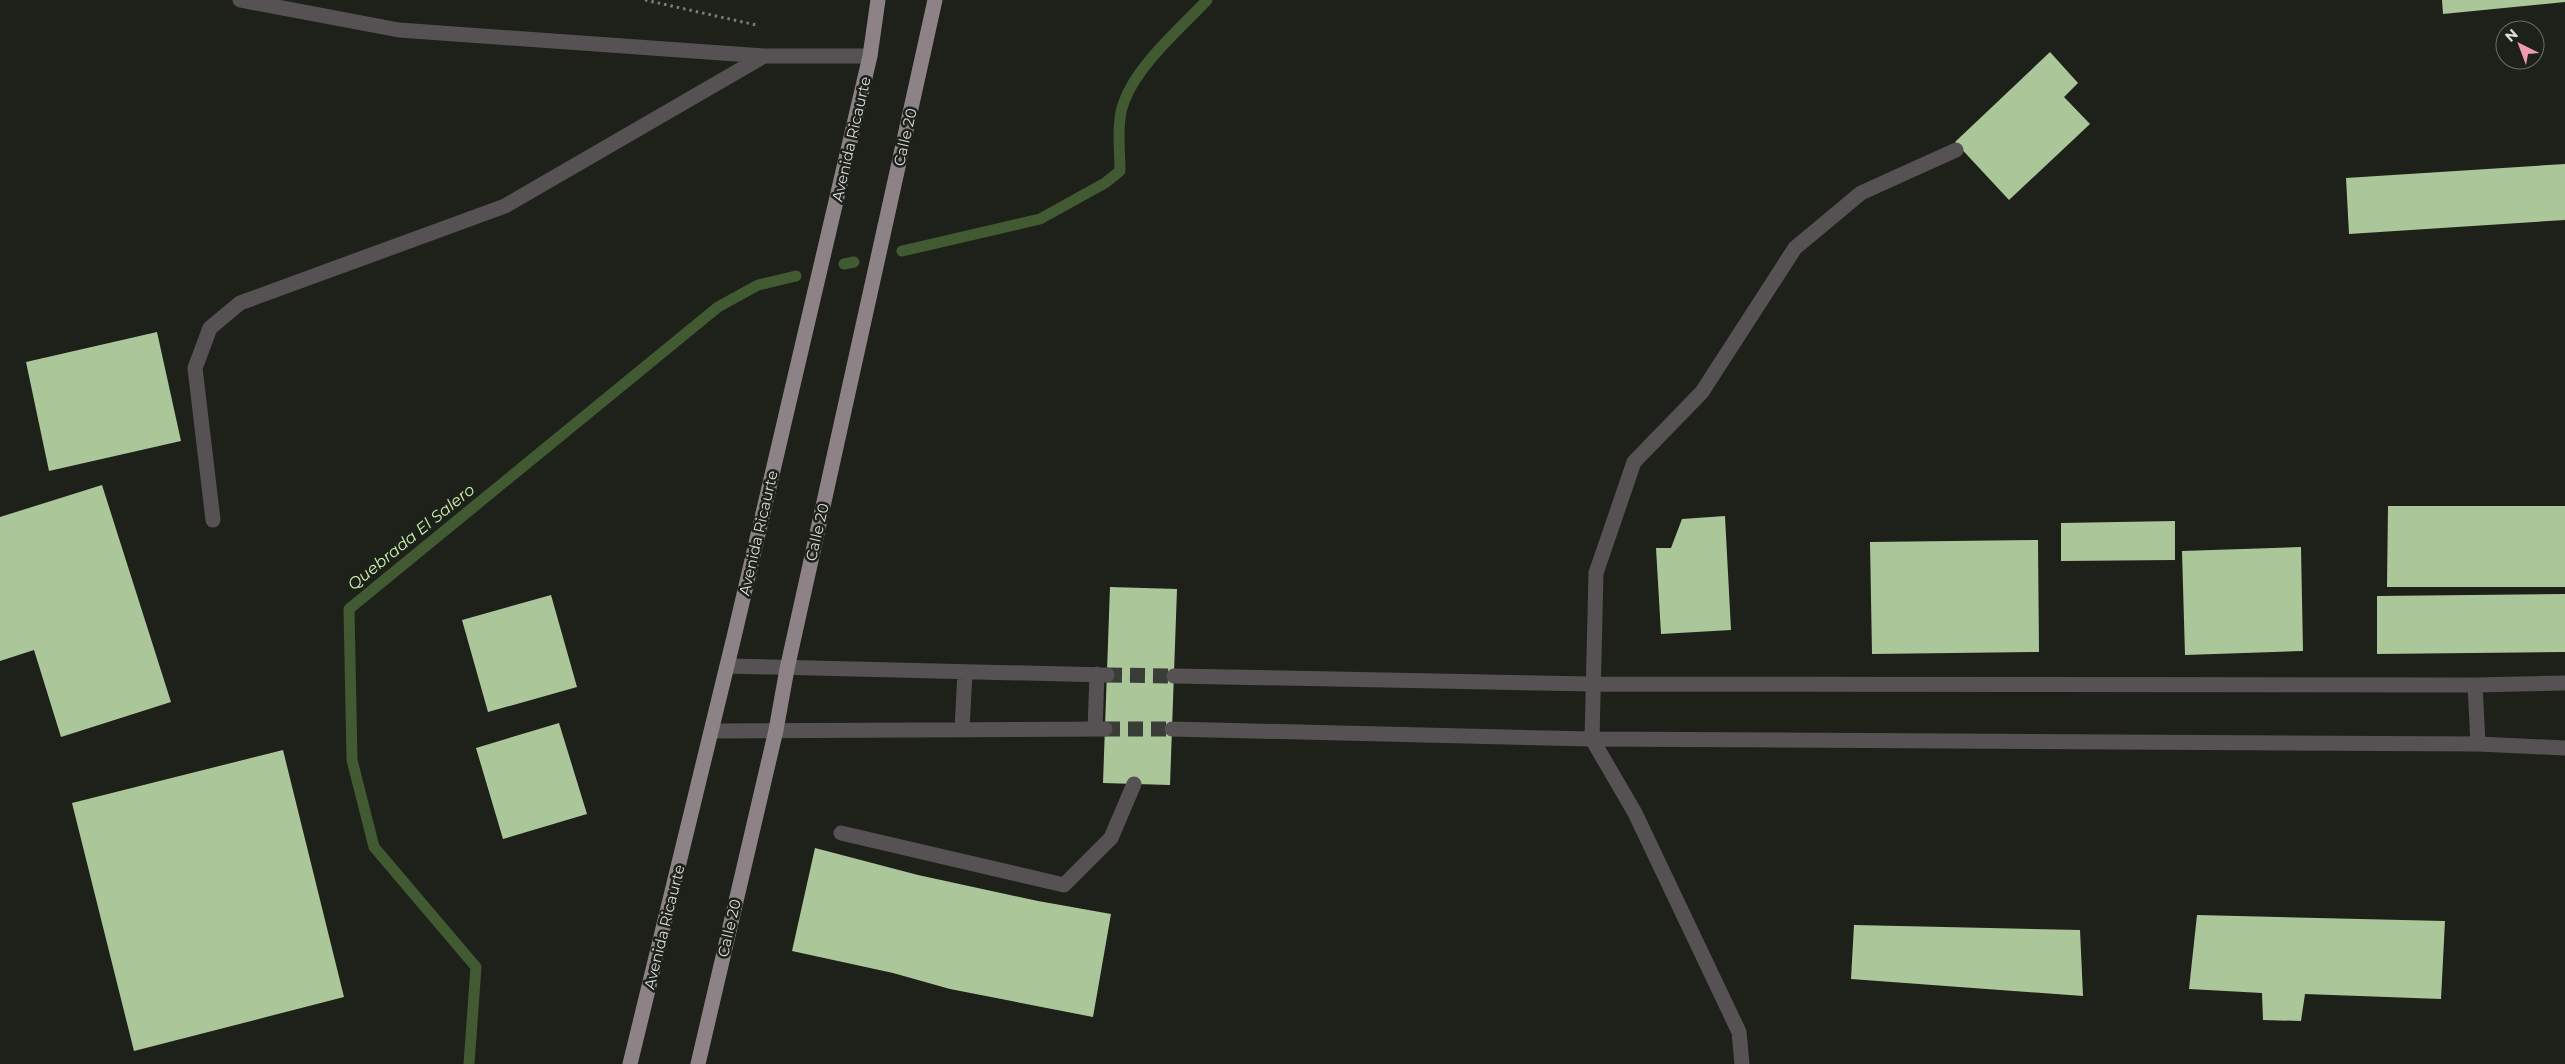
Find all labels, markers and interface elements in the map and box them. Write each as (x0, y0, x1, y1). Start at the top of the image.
north arrow (2495, 20, 2545, 70)
text: N (2501, 25, 2522, 46)
street label: Avenida Ricaurte (827, 75, 875, 203)
street label: Calle 20 (889, 106, 921, 168)
street label: Avenida Ricaurte (734, 469, 782, 597)
water label: Quebrada El Salero (344, 480, 478, 594)
street label: Calle 20 (801, 501, 833, 563)
street label: Avenida Ricaurte (639, 863, 689, 991)
street label: Calle 20 (713, 897, 745, 959)

